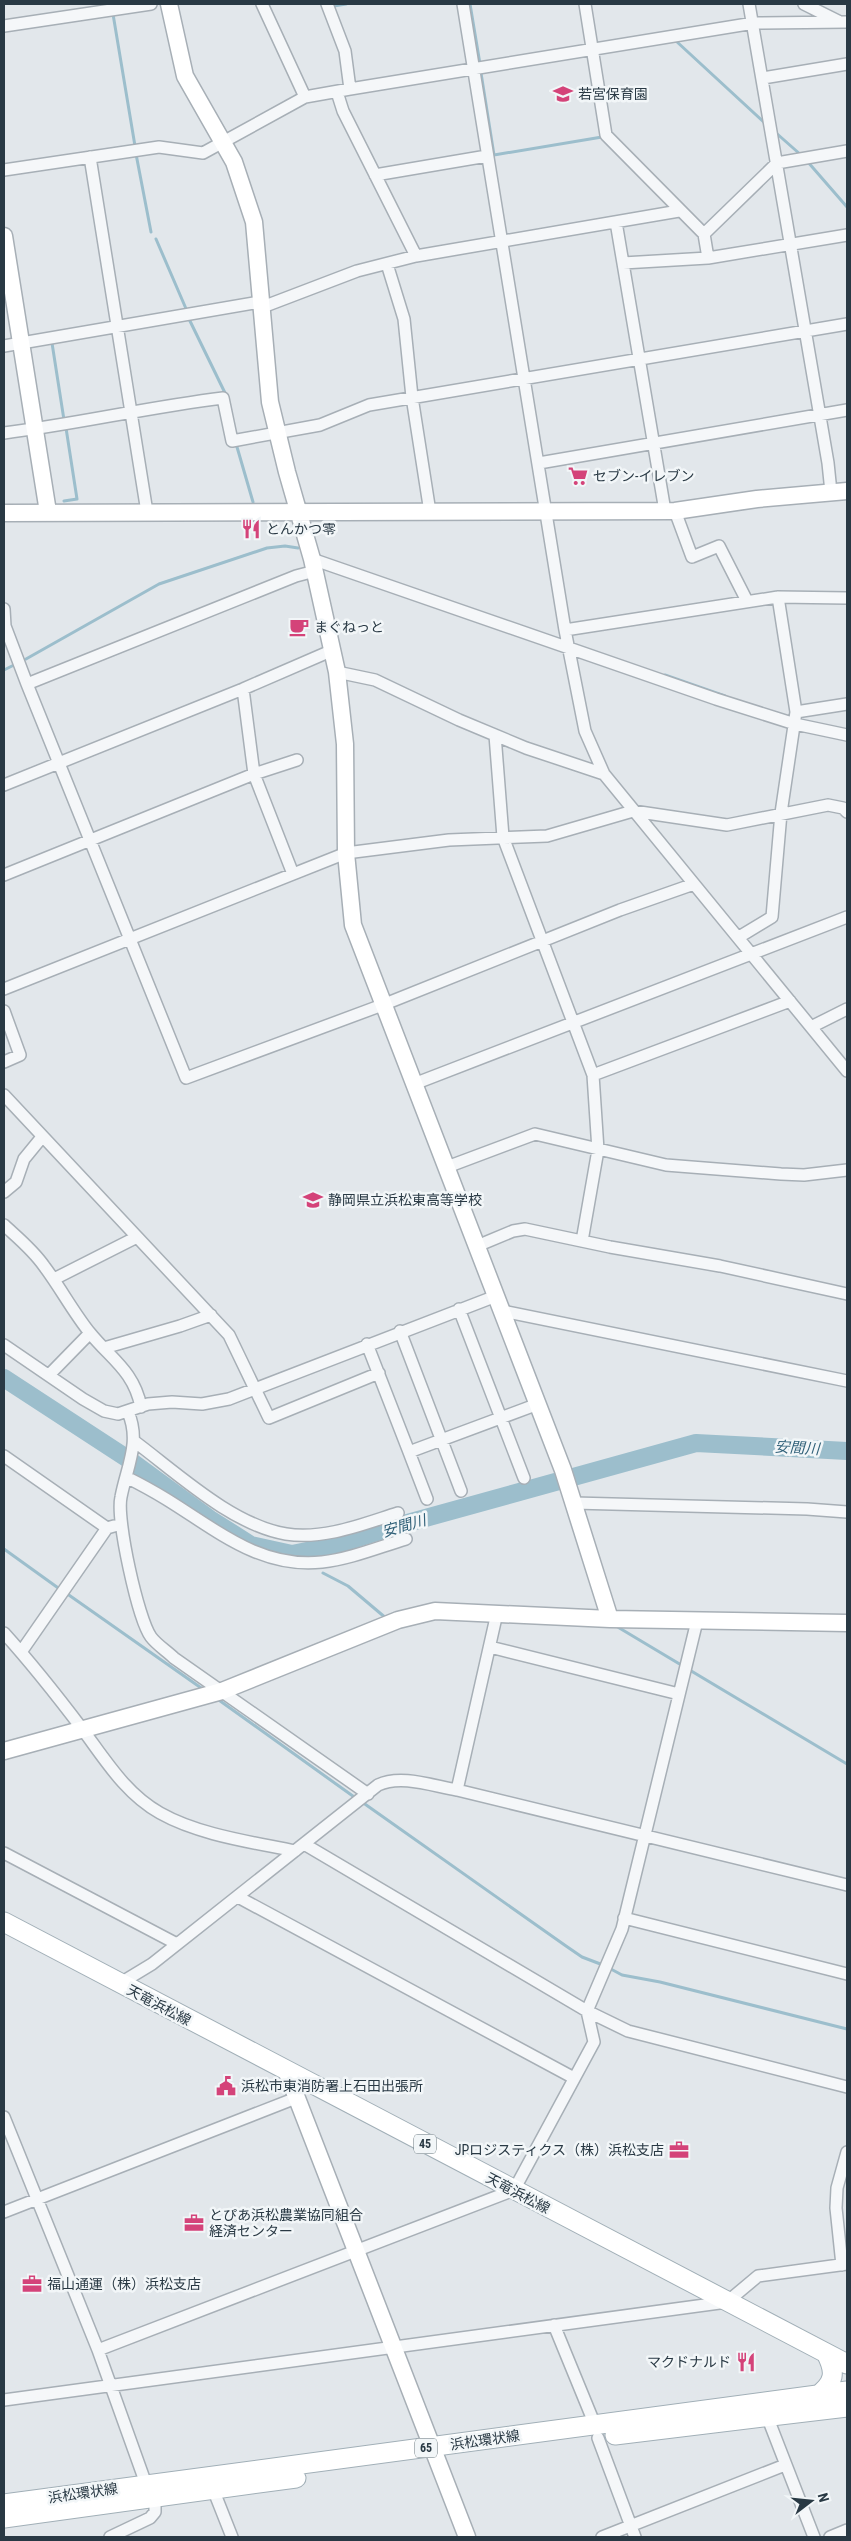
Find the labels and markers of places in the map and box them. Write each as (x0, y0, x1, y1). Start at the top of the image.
school or university icon: 若宮保育園 (552, 83, 574, 105)
place label: 若宮保育園 (578, 86, 648, 102)
supermarket icon: セブン-イレブン (567, 465, 589, 487)
place label: セブン-イレブン (593, 468, 694, 484)
restaurant icon: とんかつ零 (240, 518, 262, 540)
place label: とんかつ零 (266, 521, 336, 537)
cafe icon: まぐねっと (288, 616, 310, 638)
place label: まぐねっと (314, 619, 384, 635)
school or university icon: 静岡県立浜松東高等学校 (302, 1189, 324, 1211)
place label: 静岡県立浜松東高等学校 (328, 1192, 482, 1208)
public building icon: 浜松市東消防署上石田出張所 (215, 2075, 237, 2097)
place label: 浜松市東消防署上石田出張所 (241, 2078, 423, 2094)
office icon: JPロジスティクス（株）浜松支店 (668, 2139, 690, 2161)
place label: JPロジスティクス（株）浜松支店 (455, 2142, 664, 2158)
place label: とぴあ浜松農業協同組合 経済センター (209, 2207, 363, 2239)
office icon: とぴあ浜松農業協同組合 経済センター (183, 2212, 205, 2234)
office icon: 福山通運（株）浜松支店 (21, 2273, 43, 2295)
place label: 福山通運（株）浜松支店 (47, 2276, 201, 2292)
restaurant icon: マクドナルド (735, 2351, 757, 2373)
place label: マクドナルド (647, 2354, 731, 2370)

